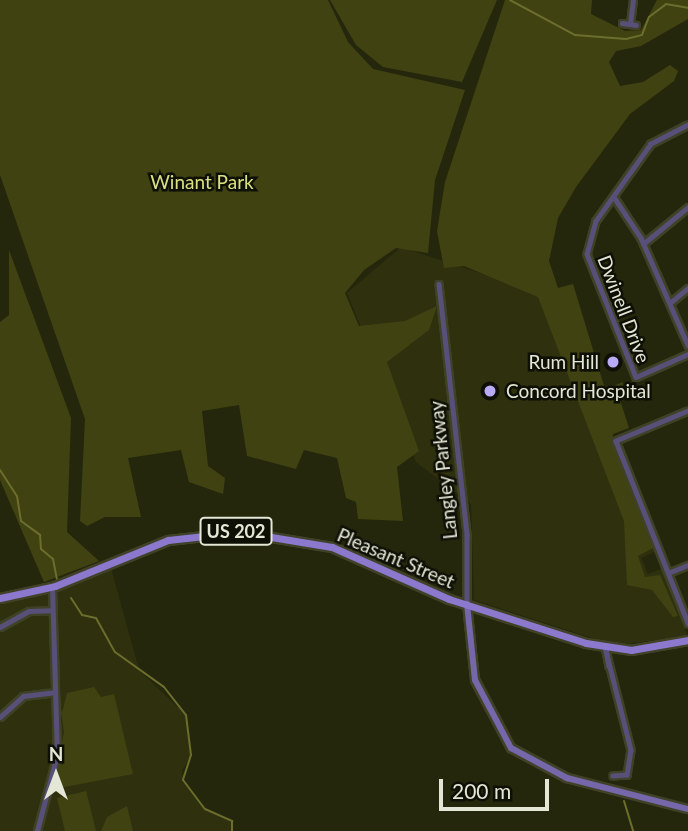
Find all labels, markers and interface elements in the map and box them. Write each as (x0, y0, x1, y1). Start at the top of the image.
park label: Winant Park (150, 171, 254, 193)
street label: Dwinell Drive (593, 252, 655, 366)
place label: Rum Hill (529, 351, 599, 373)
marker: Rum Hill (605, 354, 621, 370)
place label: Concord Hospital (506, 380, 651, 402)
marker: Concord Hospital (480, 381, 500, 401)
street label: Langley Parkway (424, 399, 462, 541)
road number: US 202 (199, 516, 273, 546)
street label: Pleasant Street (334, 523, 458, 593)
north arrow (21, 740, 91, 810)
text: N (49, 742, 63, 765)
scale bar (443, 764, 553, 808)
text: 200 m (452, 778, 511, 803)

